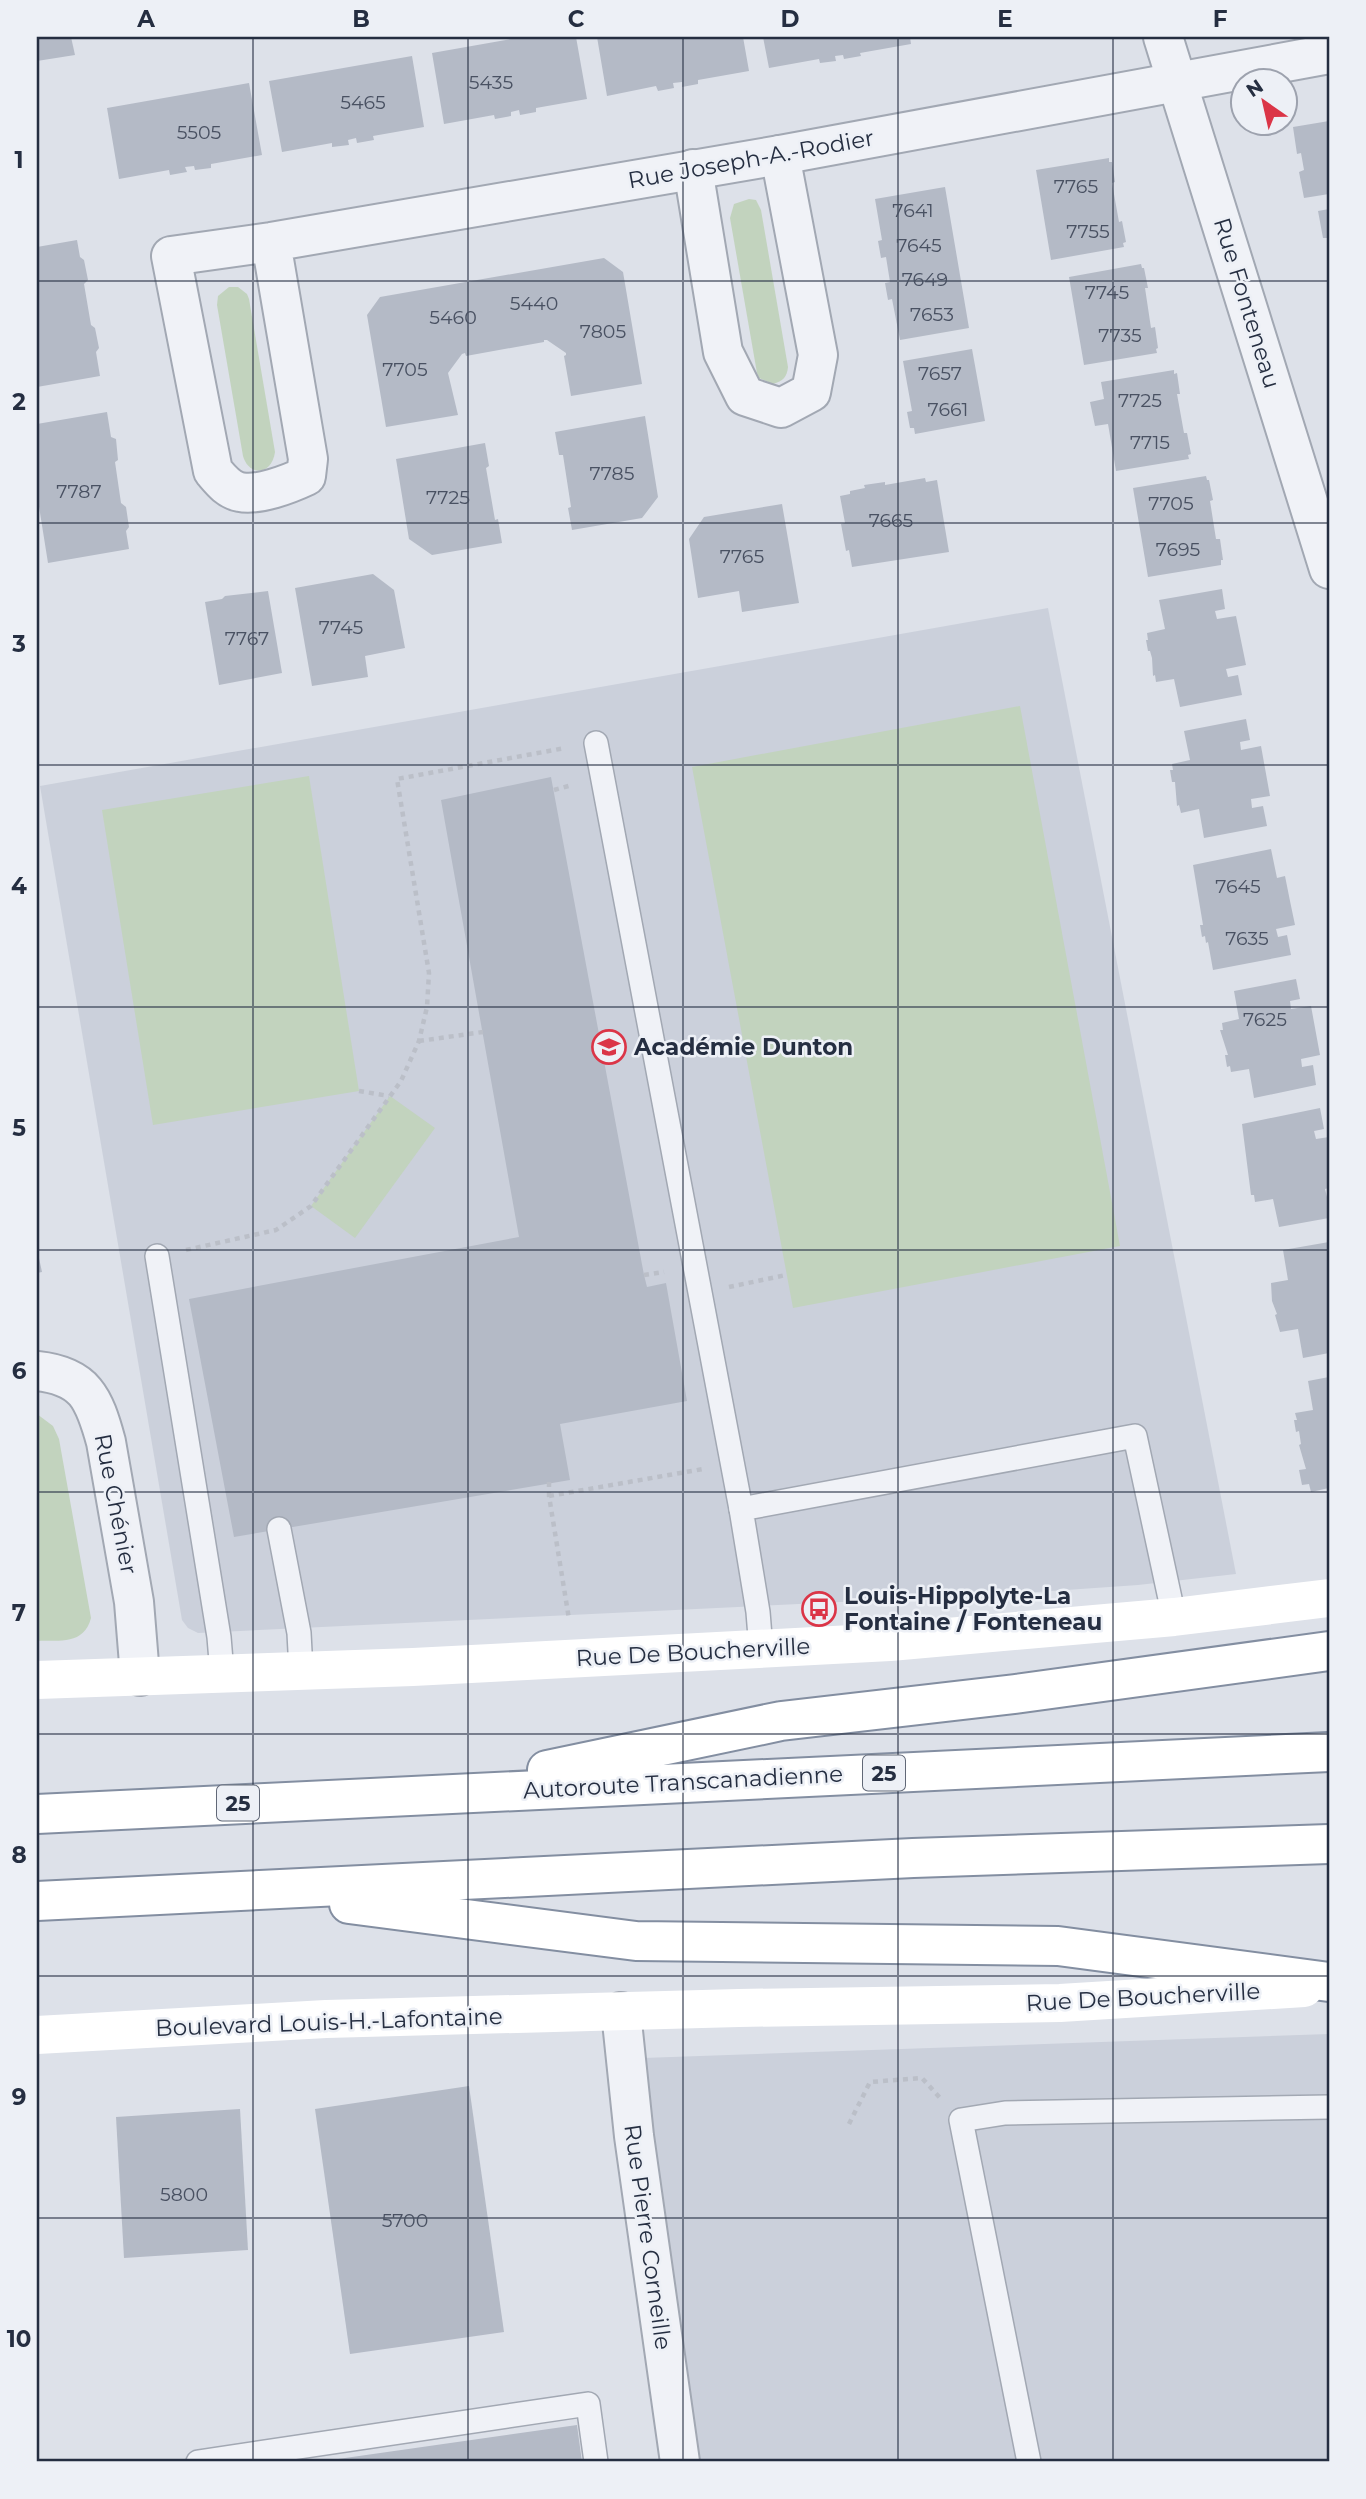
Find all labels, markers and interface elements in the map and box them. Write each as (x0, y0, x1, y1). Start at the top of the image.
text: A (136, 5, 155, 33)
text: B (352, 5, 370, 33)
text: C (568, 5, 585, 33)
text: D (781, 5, 800, 33)
text: E (997, 5, 1013, 33)
text: F (1213, 5, 1228, 33)
north arrow (1230, 66, 1300, 136)
house number: 5435 (469, 71, 513, 94)
text: N (1242, 74, 1268, 102)
house number: 5465 (340, 91, 386, 114)
house number: 5505 (177, 121, 222, 144)
street label: Rue Joseph-A.-Rodier (626, 124, 876, 194)
text: 1 (14, 146, 24, 174)
house number: 7765 (1054, 175, 1098, 198)
house number: 7641 (892, 199, 934, 222)
street label: Rue Fonteneau (1208, 214, 1286, 392)
house number: 7755 (1066, 220, 1110, 243)
house number: 7645 (896, 234, 942, 257)
house number: 7649 (902, 268, 948, 291)
house number: 7745 (1085, 281, 1129, 304)
house number: 5440 (510, 292, 558, 315)
house number: 7653 (910, 303, 954, 326)
house number: 5460 (429, 306, 477, 329)
house number: 7805 (580, 320, 626, 343)
house number: 7735 (1098, 324, 1142, 347)
house number: 7705 (382, 358, 428, 381)
house number: 7657 (918, 362, 962, 385)
text: 2 (12, 388, 26, 416)
house number: 7725 (1118, 389, 1162, 412)
house number: 7661 (928, 398, 968, 421)
house number: 7715 (1130, 431, 1170, 454)
house number: 7785 (590, 462, 635, 485)
house number: 7787 (56, 480, 102, 503)
house number: 7725 (426, 486, 470, 509)
house number: 7705 (1148, 492, 1194, 515)
house number: 7665 (869, 509, 914, 532)
house number: 7695 (1156, 538, 1201, 561)
house number: 7765 (720, 545, 764, 568)
house number: 7745 (319, 616, 363, 639)
house number: 7767 (225, 627, 269, 650)
text: 3 (11, 630, 26, 658)
text: 4 (11, 872, 27, 900)
house number: 7645 (1215, 875, 1261, 898)
house number: 7635 (1225, 927, 1269, 950)
house number: 7625 (1243, 1008, 1287, 1031)
school or university icon: Académie Dunton (590, 1028, 628, 1066)
place label: Académie Dunton (633, 1033, 853, 1061)
text: 5 (12, 1114, 26, 1142)
text: 6 (12, 1357, 27, 1385)
street label: Rue Chénier (89, 1431, 143, 1577)
place label: Louis-Hippolyte-La Fontaine / Fonteneau (844, 1582, 1102, 1636)
bus stop icon: Louis-Hippolyte-La Fontaine / Fonteneau (800, 1590, 838, 1628)
text: 7 (12, 1599, 26, 1627)
street label: Rue De Boucherville (575, 1632, 811, 1672)
road number: 25 (863, 1756, 905, 1790)
street label: Autoroute Transcanadienne (522, 1760, 844, 1804)
road number: 25 (217, 1786, 259, 1820)
text: 8 (11, 1841, 27, 1869)
street label: Rue De Boucherville (1025, 1977, 1261, 2017)
street label: Boulevard Louis-H.-Lafontaine (155, 2002, 503, 2042)
text: 9 (12, 2083, 26, 2111)
street label: Rue Pierre Corneille (618, 2122, 678, 2352)
house number: 5800 (160, 2183, 208, 2206)
house number: 5700 (382, 2209, 428, 2232)
text: 10 (7, 2325, 31, 2353)

